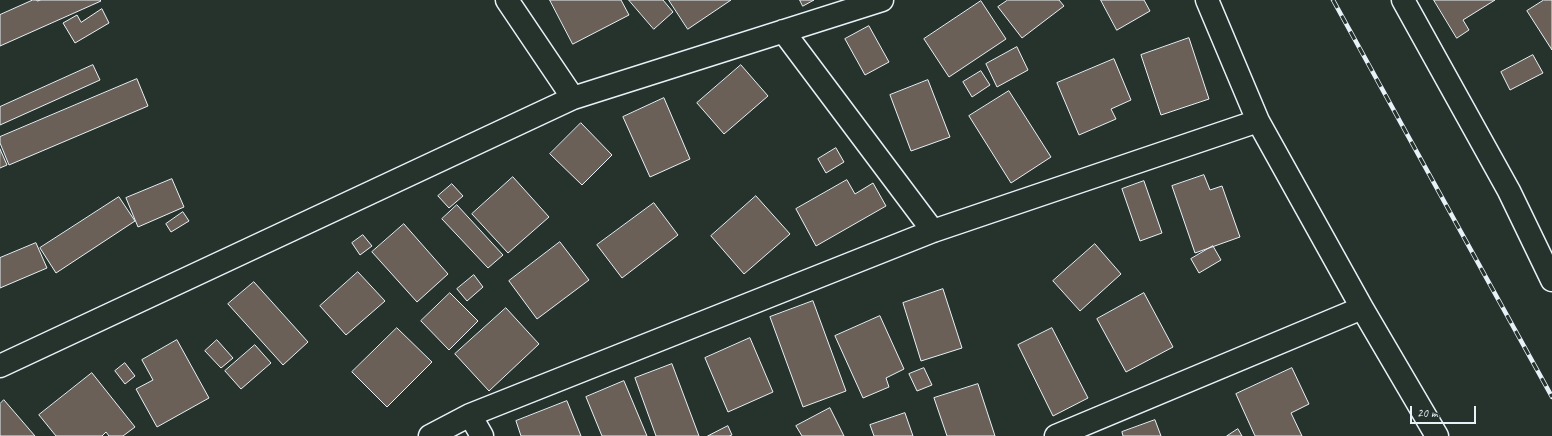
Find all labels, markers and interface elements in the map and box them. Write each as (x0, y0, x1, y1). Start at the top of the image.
scale bar (1412, 398, 1478, 424)
text: 20 m (1417, 405, 1437, 421)

